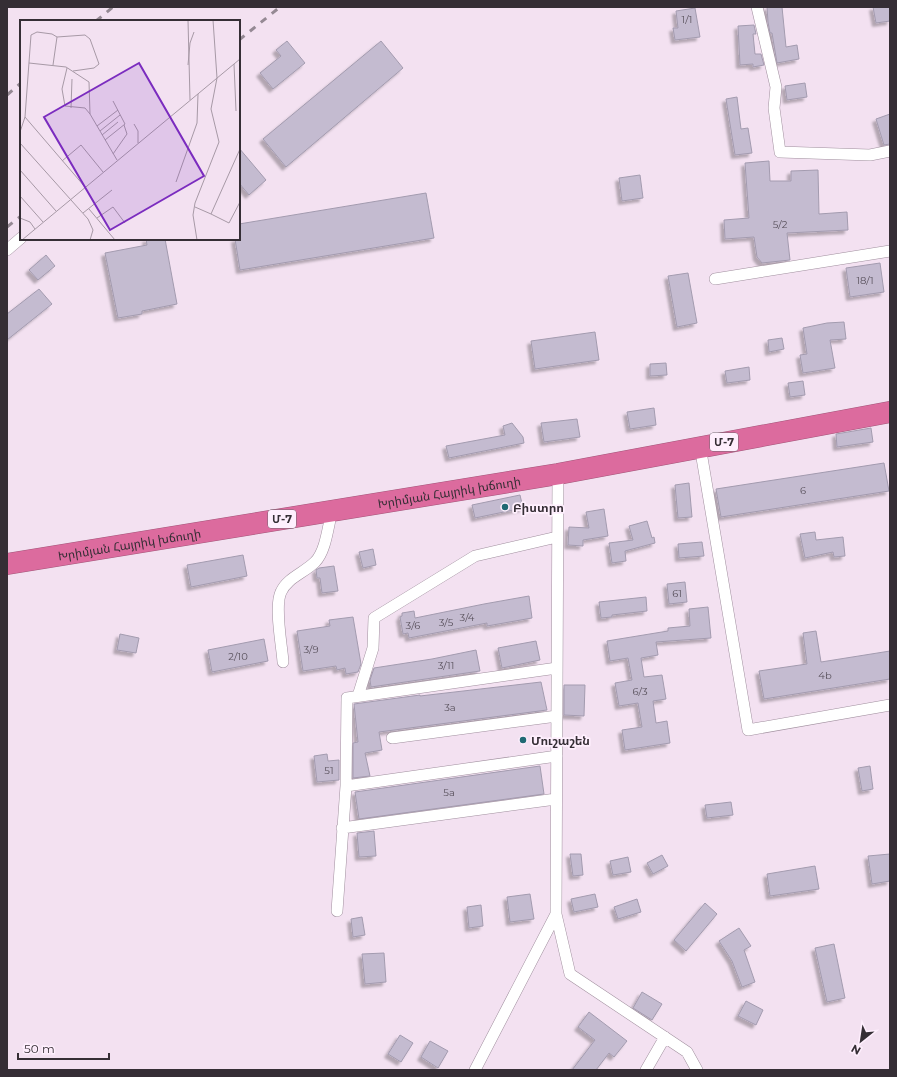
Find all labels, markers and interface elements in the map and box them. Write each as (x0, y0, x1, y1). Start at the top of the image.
house number: 1/1 (682, 13, 692, 26)
inset map (20, 20, 240, 240)
house number: 5/2 (773, 218, 788, 231)
house number: 18/1 (856, 274, 874, 287)
road number: Մ-7 (710, 433, 738, 451)
street label: Խրիմյան Հայրիկ խճուղի (377, 473, 522, 511)
house number: 6 (800, 484, 806, 497)
place label: Բիստրո (513, 500, 564, 515)
marker: Բիստրո (500, 502, 510, 512)
road number: Մ-7 (268, 510, 296, 528)
street label: Խրիմյան Հայրիկ խճուղի (57, 525, 202, 563)
house number: 61 (672, 587, 682, 600)
house number: 3/4 (460, 611, 475, 624)
house number: 3/5 (439, 616, 454, 629)
house number: 3/6 (406, 619, 420, 632)
house number: 3/9 (303, 643, 319, 656)
house number: 2/10 (228, 650, 248, 663)
house number: 3/11 (438, 659, 454, 672)
house number: 4b (818, 669, 832, 682)
house number: 6/3 (632, 685, 648, 698)
house number: 3a (444, 701, 456, 714)
place label: Մուշաշեն (531, 733, 590, 748)
marker: Մուշաշեն (518, 735, 528, 745)
house number: 51 (324, 764, 334, 777)
house number: 5a (443, 786, 455, 799)
north arrow (841, 1021, 881, 1061)
scale bar (18, 1035, 109, 1061)
text: 50 m (24, 1041, 55, 1056)
text: N (849, 1041, 863, 1058)

